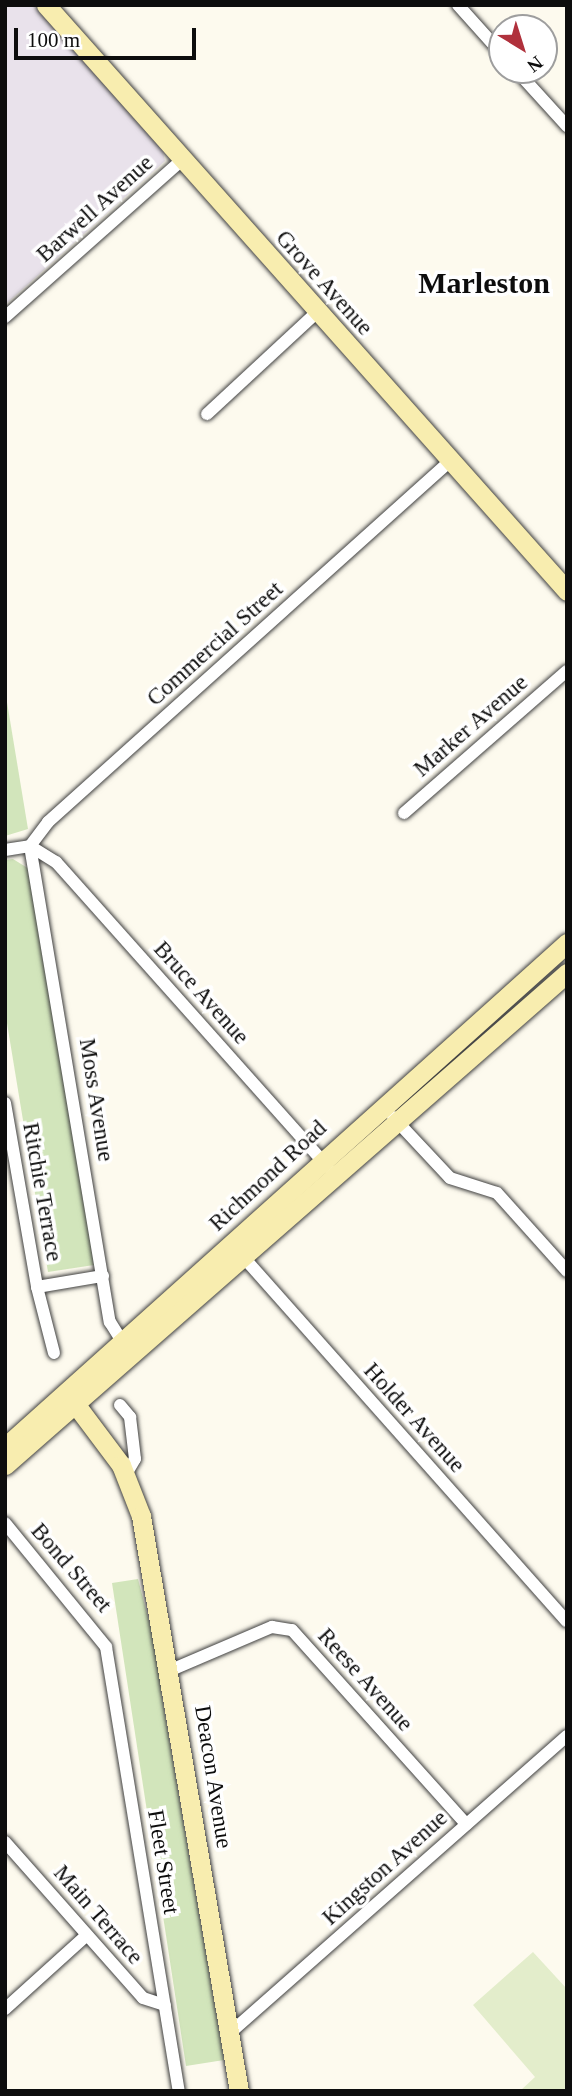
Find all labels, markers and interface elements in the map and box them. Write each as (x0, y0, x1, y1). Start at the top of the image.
scale bar (18, 14, 200, 58)
north arrow (488, 14, 558, 84)
text: 100 m (27, 28, 80, 52)
text: N (523, 52, 547, 77)
street label: Barwell Avenue (31, 149, 159, 269)
street label: Grove Avenue (269, 224, 379, 342)
district label: Marleston (418, 265, 550, 301)
street label: Commercial Street (141, 576, 289, 712)
street label: Marker Avenue (408, 669, 534, 783)
street label: Bruce Avenue (147, 935, 255, 1051)
street label: Moss Avenue (73, 1036, 119, 1164)
street label: Richmond Road (204, 1115, 332, 1237)
street label: Ritchie Terrace (16, 1120, 68, 1264)
street label: Holder Avenue (357, 1357, 471, 1479)
street label: Bond Street (25, 1518, 117, 1618)
street label: Reese Avenue (311, 1622, 419, 1738)
street label: Deacon Avenue (188, 1703, 238, 1851)
street label: Kingston Avenue (316, 1804, 454, 1932)
street label: Fleet Street (141, 1808, 185, 1916)
street label: Main Terrace (47, 1860, 149, 1970)

